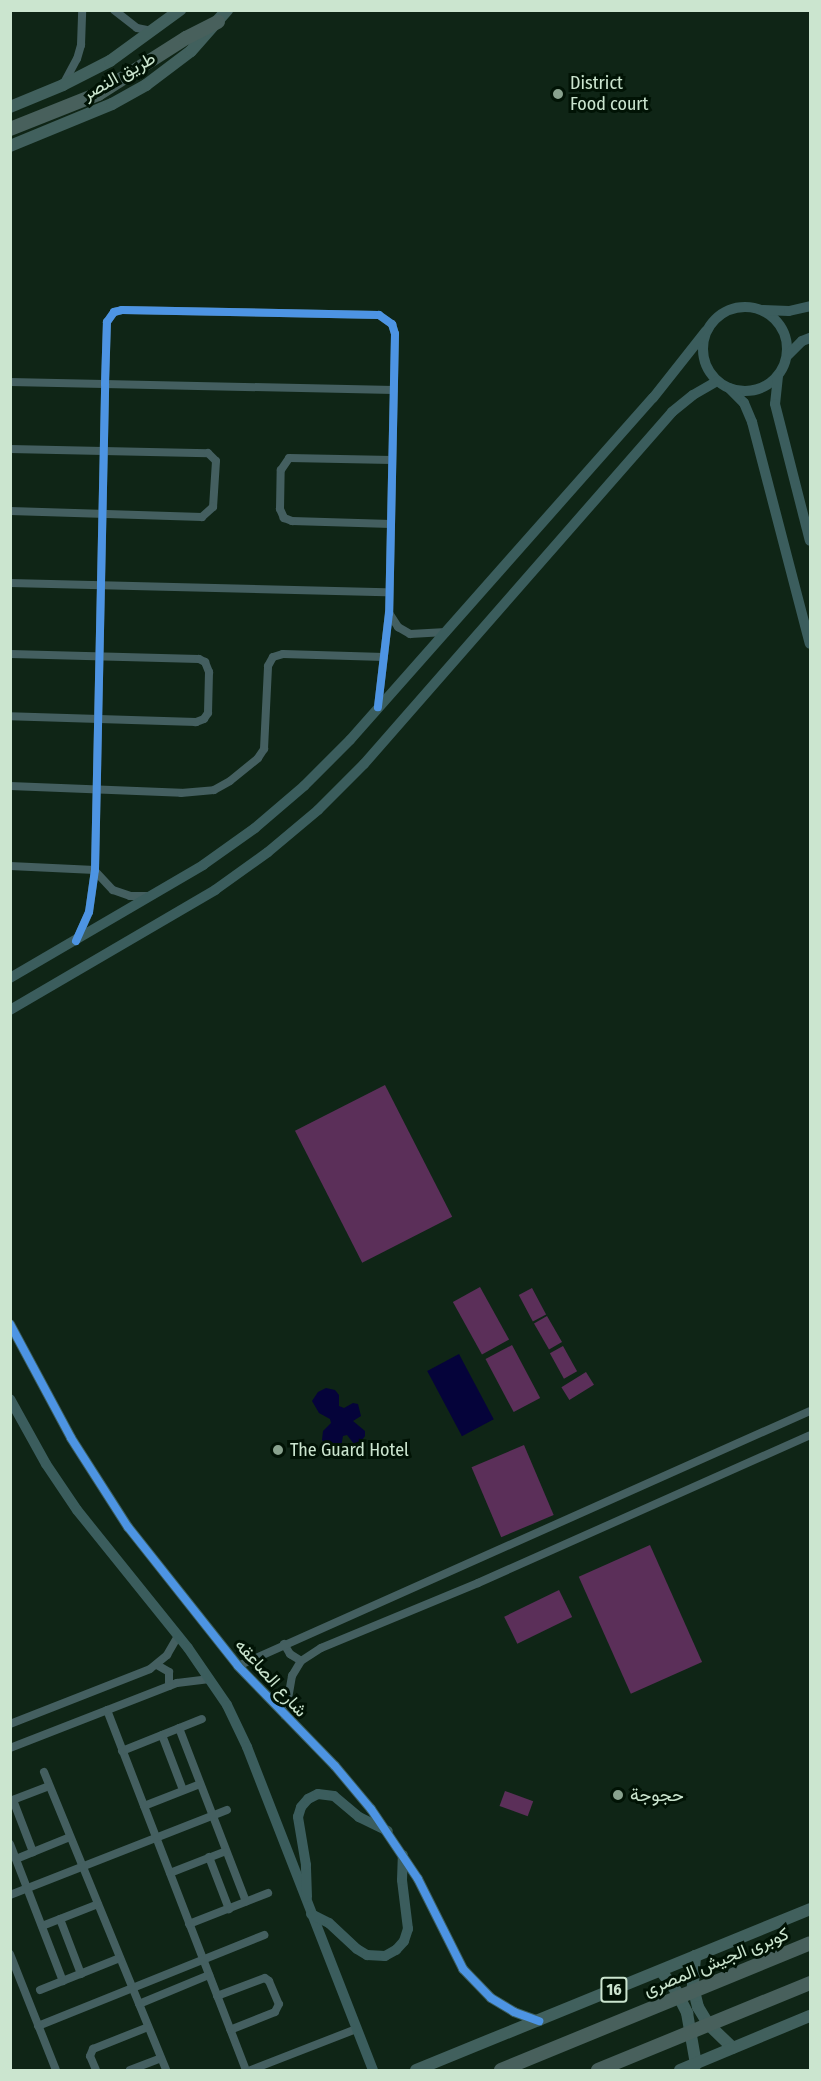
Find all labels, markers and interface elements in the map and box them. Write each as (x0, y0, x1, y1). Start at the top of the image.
street label: طريق النصر (79, 47, 159, 105)
place label: District Food court (570, 73, 648, 116)
marker: District Food court (551, 87, 565, 101)
place label: The Guard Hotel (290, 1439, 409, 1461)
marker: The Guard Hotel (271, 1443, 285, 1457)
street label: شارع الصاعقه (230, 1634, 312, 1722)
place label: حجوجة (630, 1784, 684, 1806)
marker: حجوجة (611, 1788, 625, 1802)
street label: كوبرى الجيش المصرى (640, 1923, 792, 2001)
road number: 16 (599, 1977, 629, 2003)

